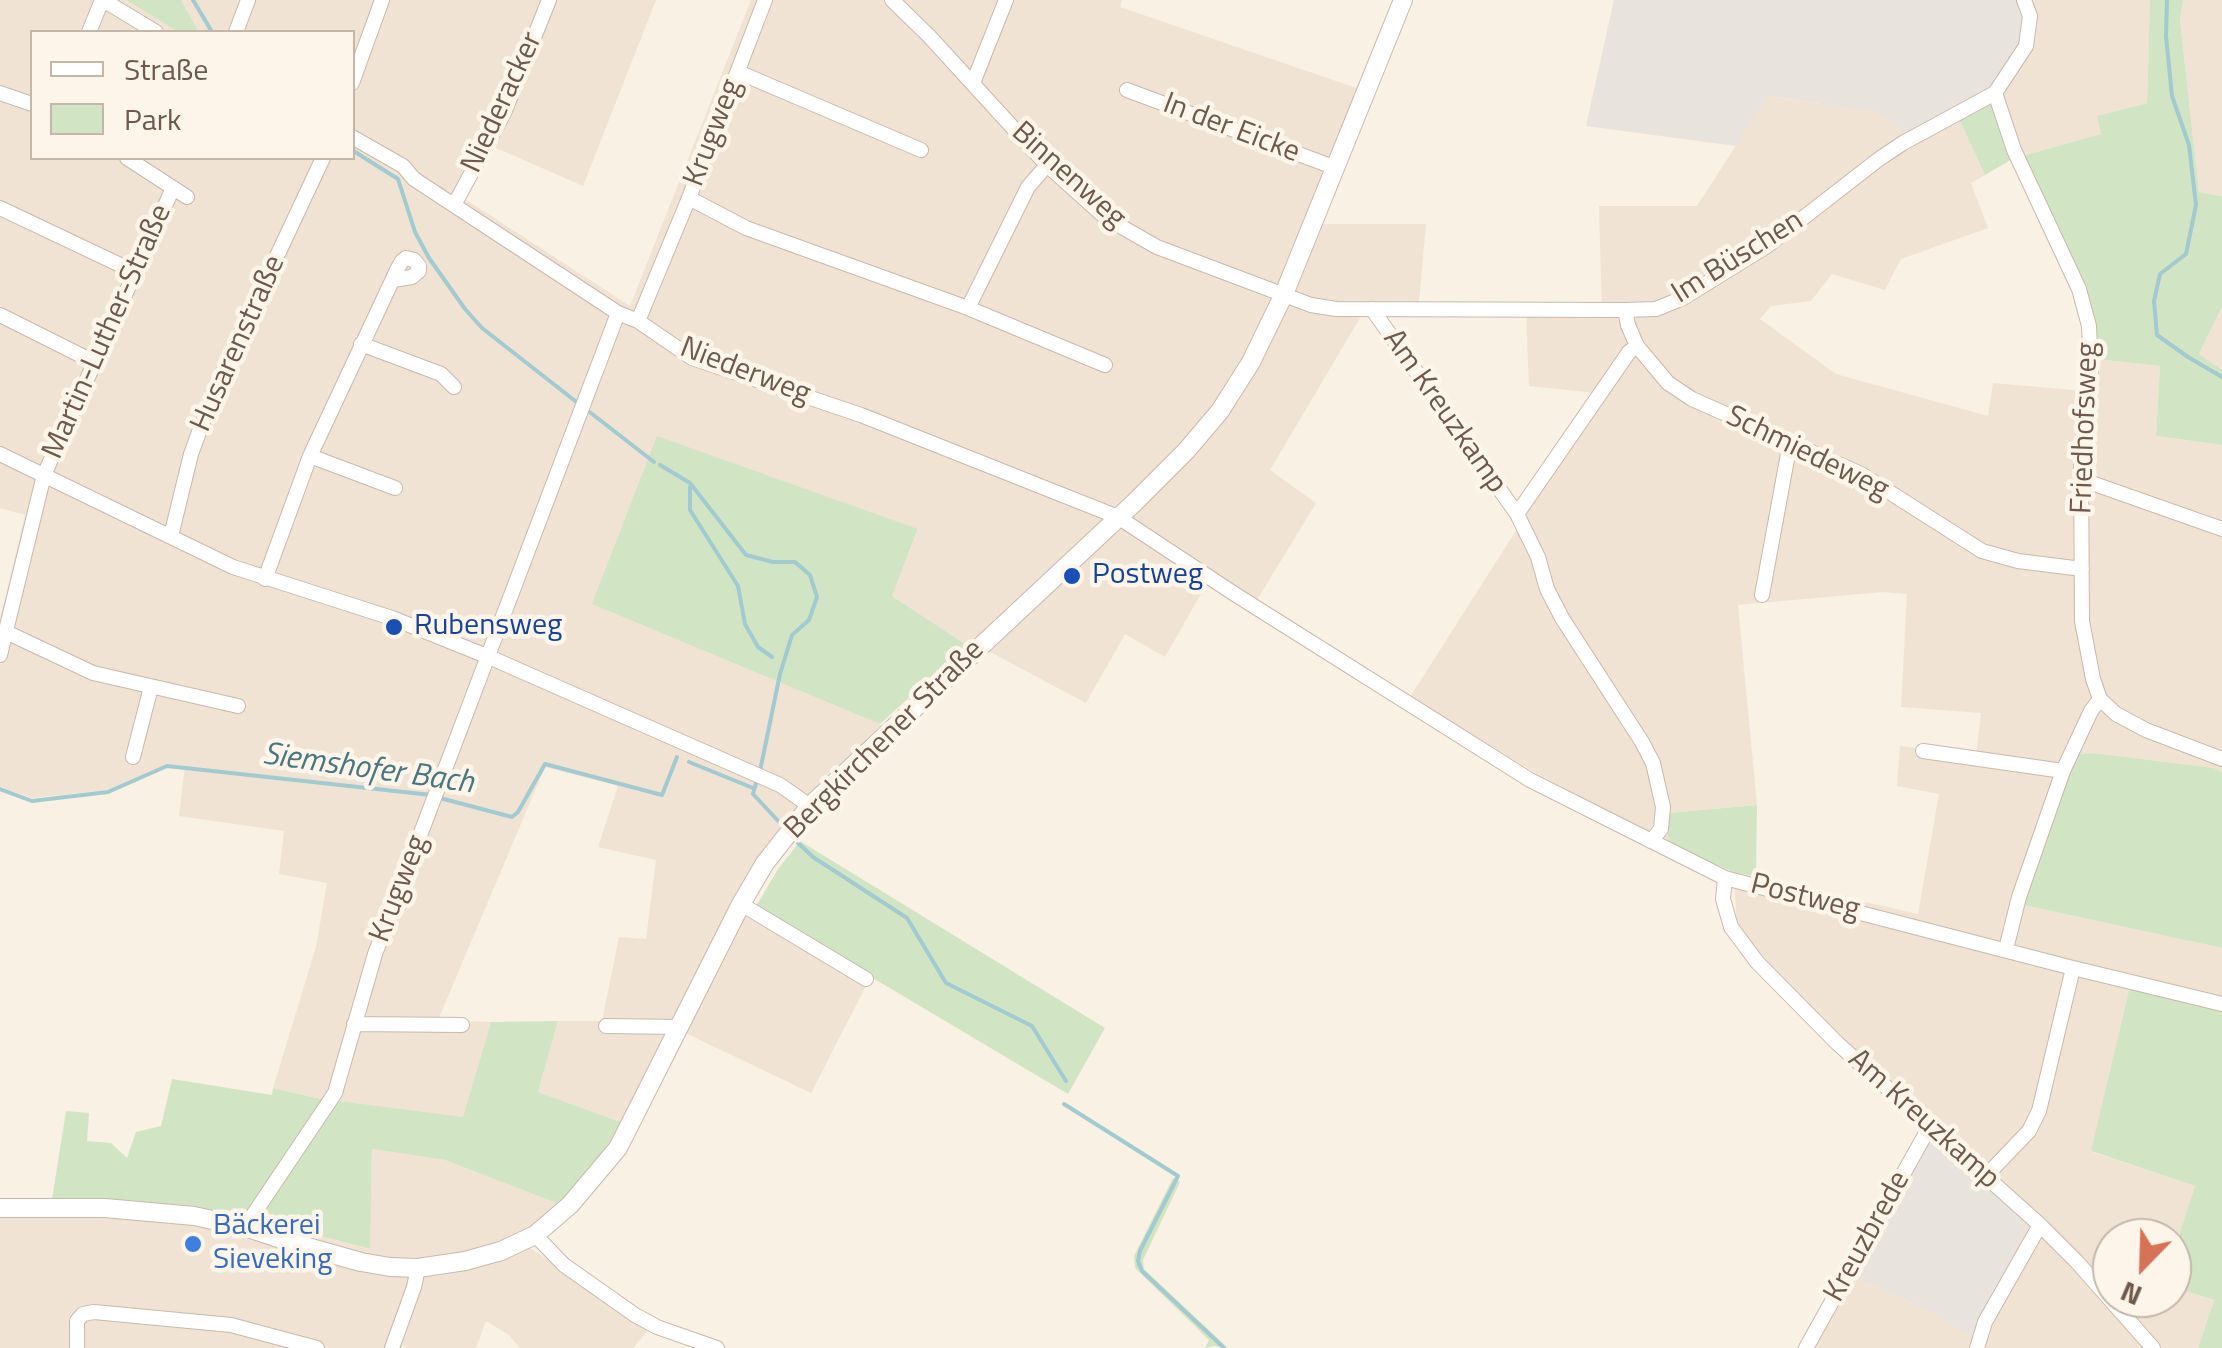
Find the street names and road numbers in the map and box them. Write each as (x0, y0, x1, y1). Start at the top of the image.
street label: Niederacker (455, 27, 551, 179)
street label: Krugweg (677, 74, 751, 192)
street label: In der Eicke (1158, 86, 1304, 172)
street label: Binnenweg (1003, 115, 1133, 237)
street label: Martin-Luther-Straße (36, 199, 180, 465)
street label: Im Büschen (1666, 204, 1810, 312)
street label: Husarenstraße (184, 250, 294, 438)
street label: Am Kreuzkamp (1374, 323, 1514, 501)
street label: Niederweg (675, 331, 815, 413)
street label: Friedhofsweg (2065, 341, 2107, 515)
street label: Schmiedeweg (1720, 399, 1894, 509)
street label: Bergkirchener Straße (778, 633, 992, 847)
street label: Krugweg (363, 830, 437, 948)
street label: Postweg (1747, 867, 1863, 929)
street label: Am Kreuzkamp (1840, 1043, 2006, 1197)
street label: Kreuzbrede (1817, 1165, 1919, 1309)

